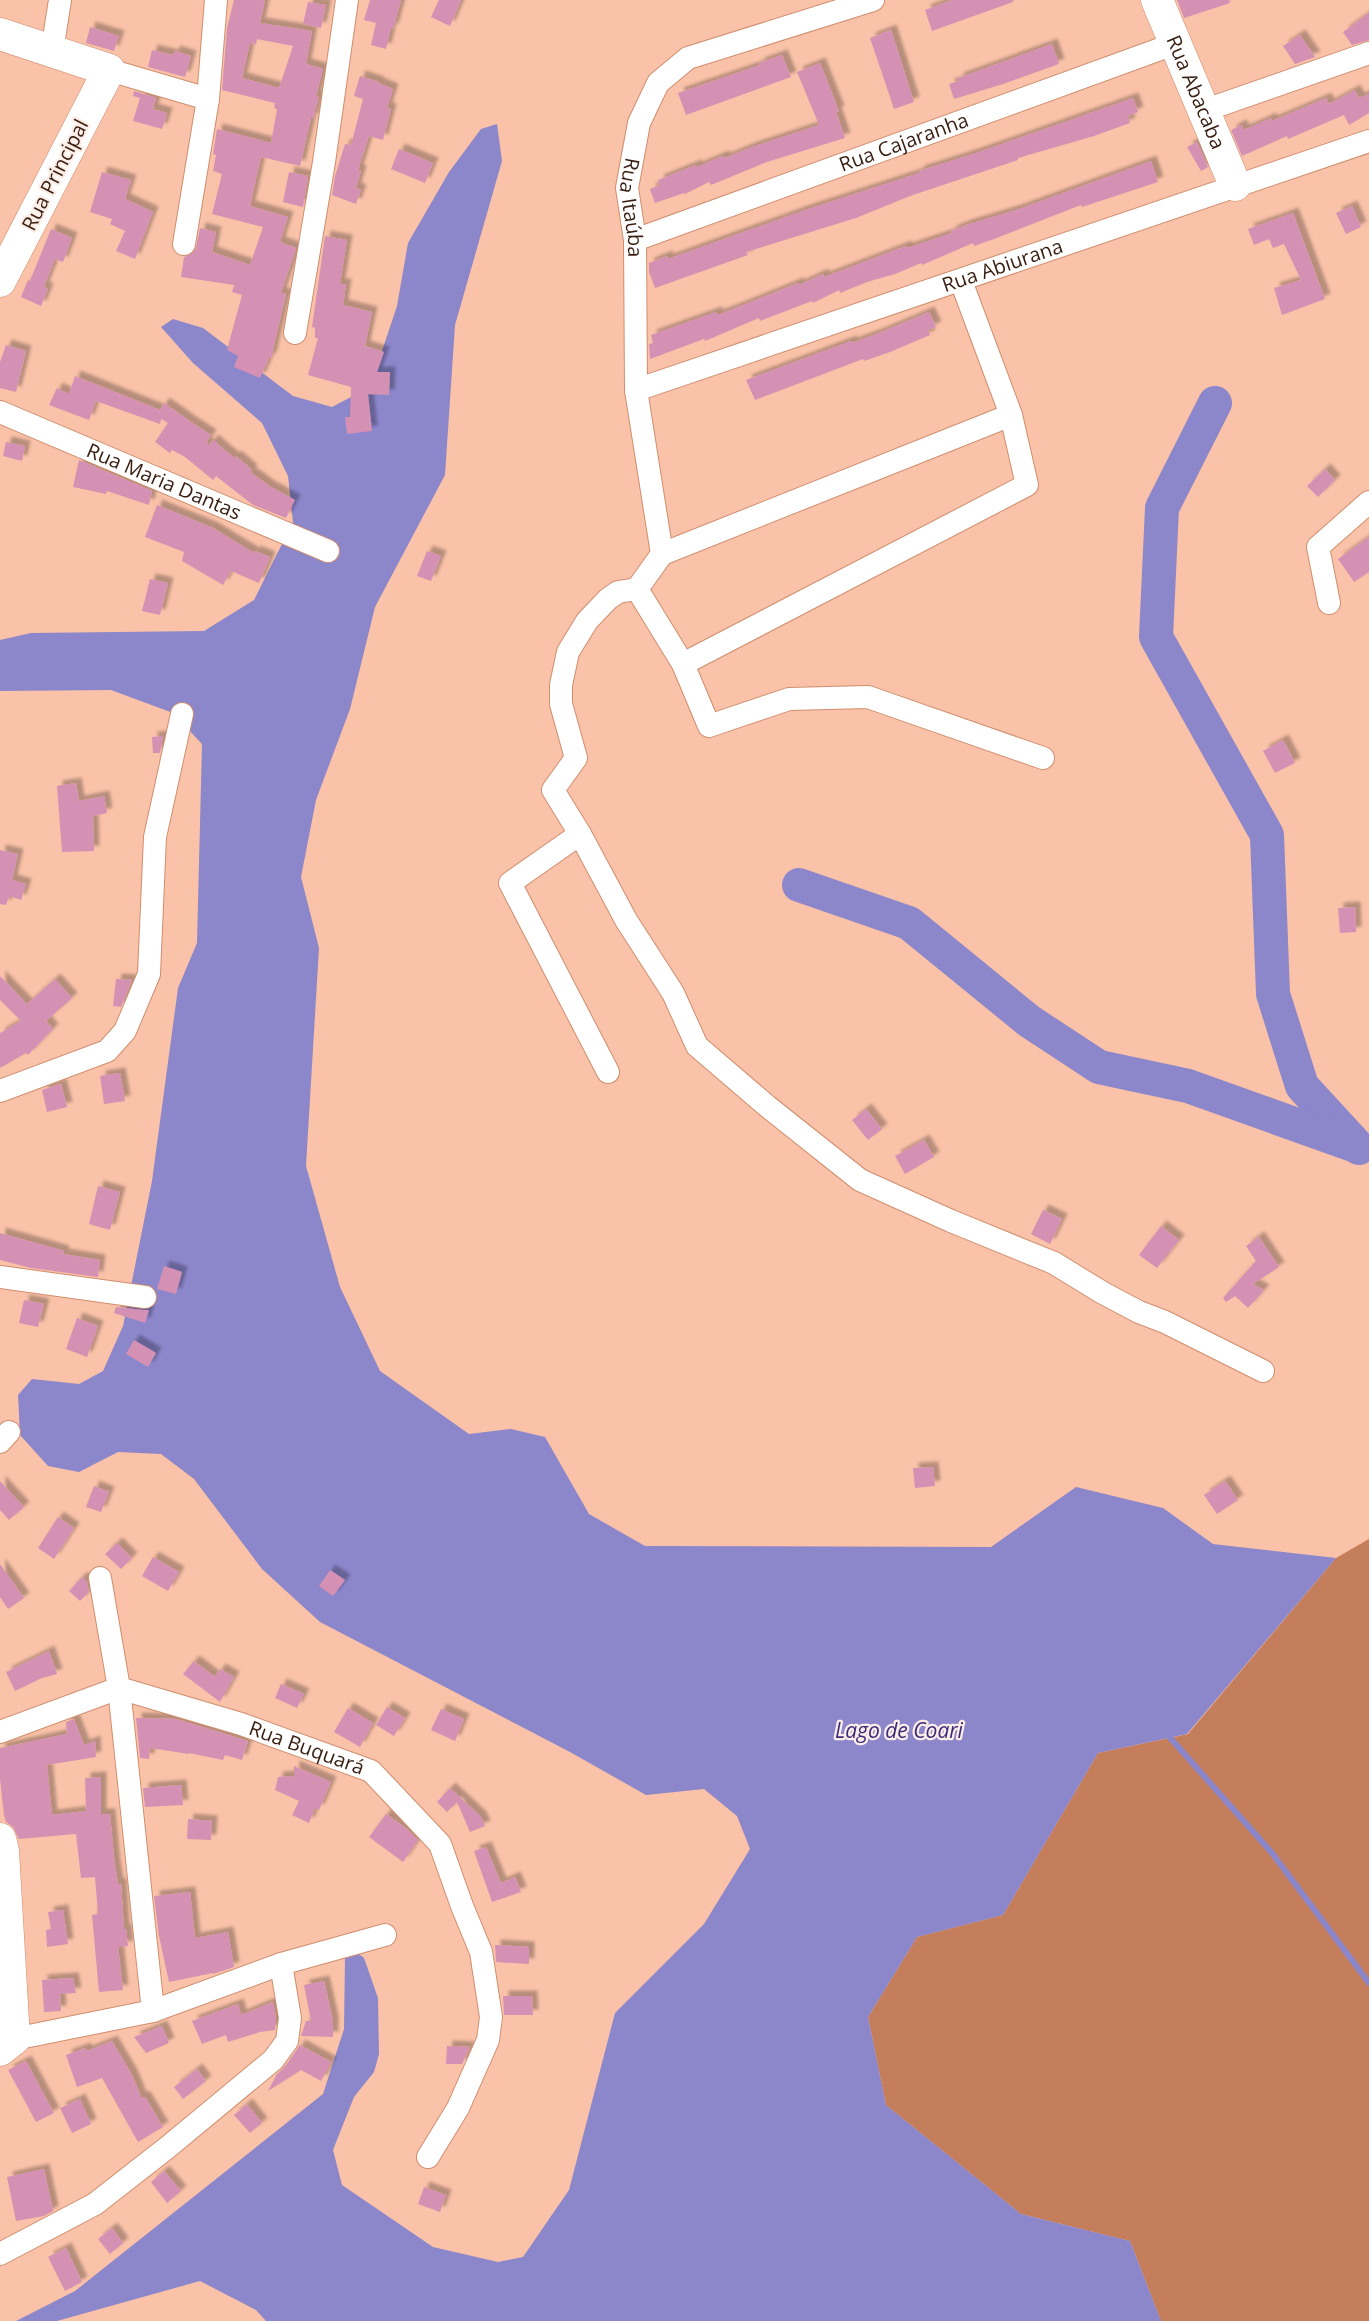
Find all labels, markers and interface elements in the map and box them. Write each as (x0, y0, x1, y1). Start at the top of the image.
street label: Rua Abacaba (1160, 31, 1232, 153)
street label: Rua Cajaranha (835, 106, 972, 178)
street label: Rua Principal (15, 115, 94, 235)
street label: Rua Itaúba (613, 156, 649, 257)
street label: Rua Abiurana (938, 232, 1066, 298)
street label: Rua Maria Dantas (83, 436, 245, 526)
street label: Rua Buquará (245, 1714, 368, 1781)
water label: Lago de Coari (835, 1716, 964, 1744)

